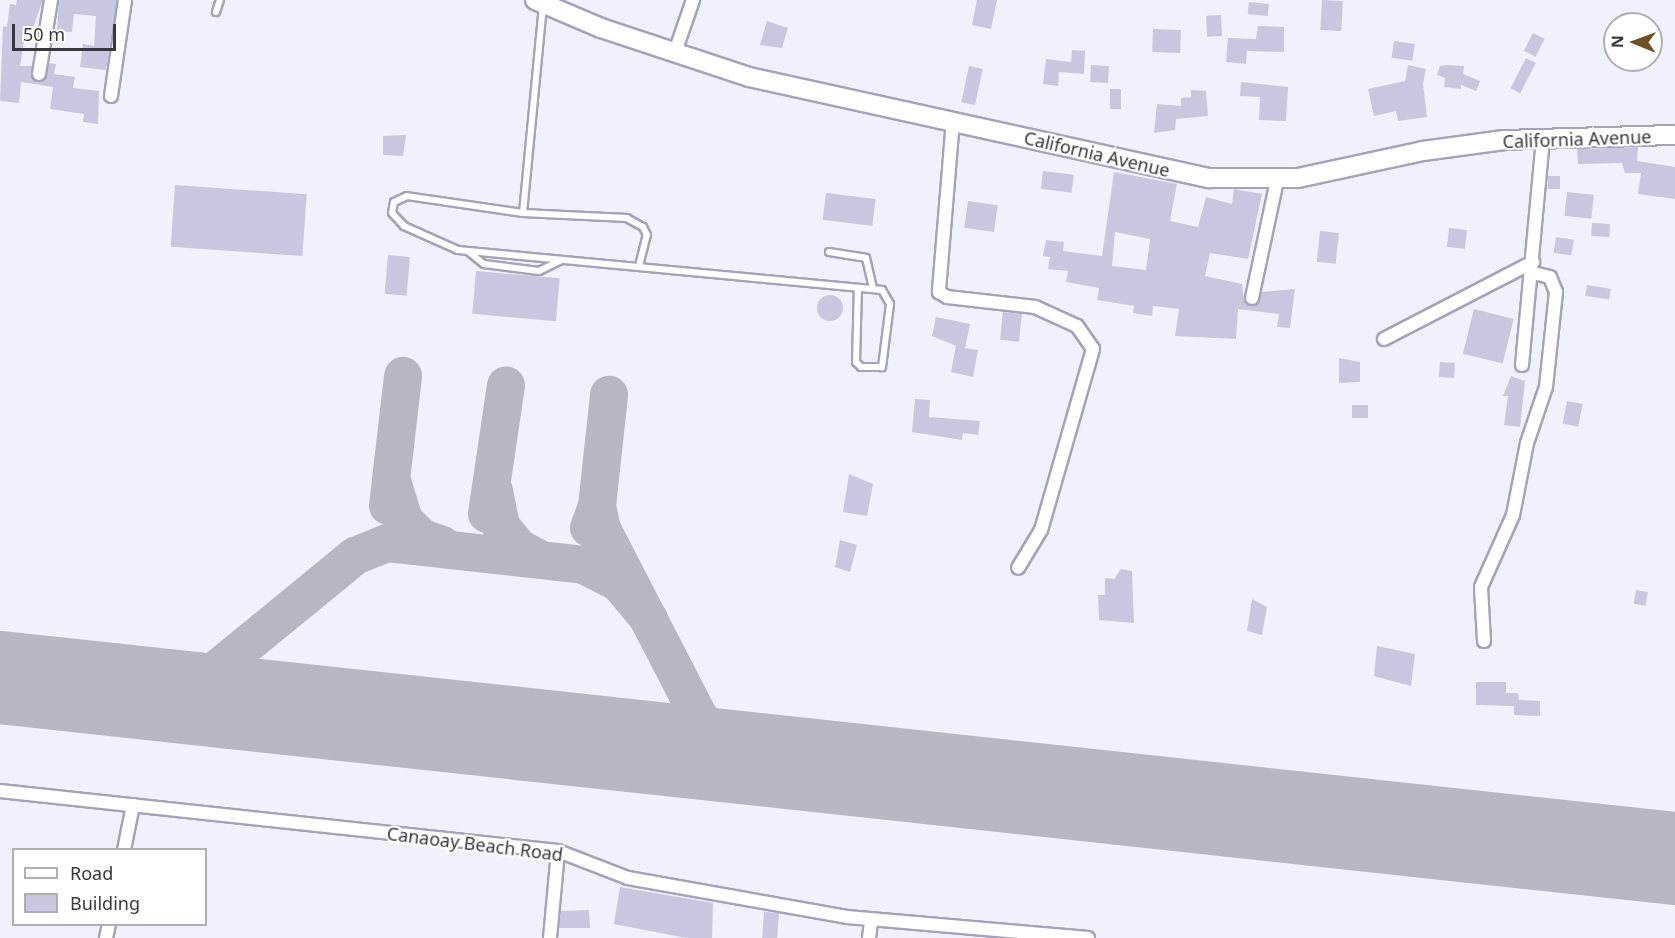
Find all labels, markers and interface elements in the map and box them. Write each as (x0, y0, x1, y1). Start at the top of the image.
scale bar (15, 12, 118, 50)
north arrow (1603, 12, 1663, 72)
text: 50 m (23, 22, 65, 46)
text: N (1606, 35, 1628, 48)
street label: California Avenue (1502, 126, 1652, 152)
street label: California Avenue (1022, 127, 1172, 181)
street label: Canaoay Beach Road (386, 822, 564, 866)
legend (12, 848, 207, 926)
text: Road (70, 861, 113, 885)
text: Building (70, 891, 140, 915)

